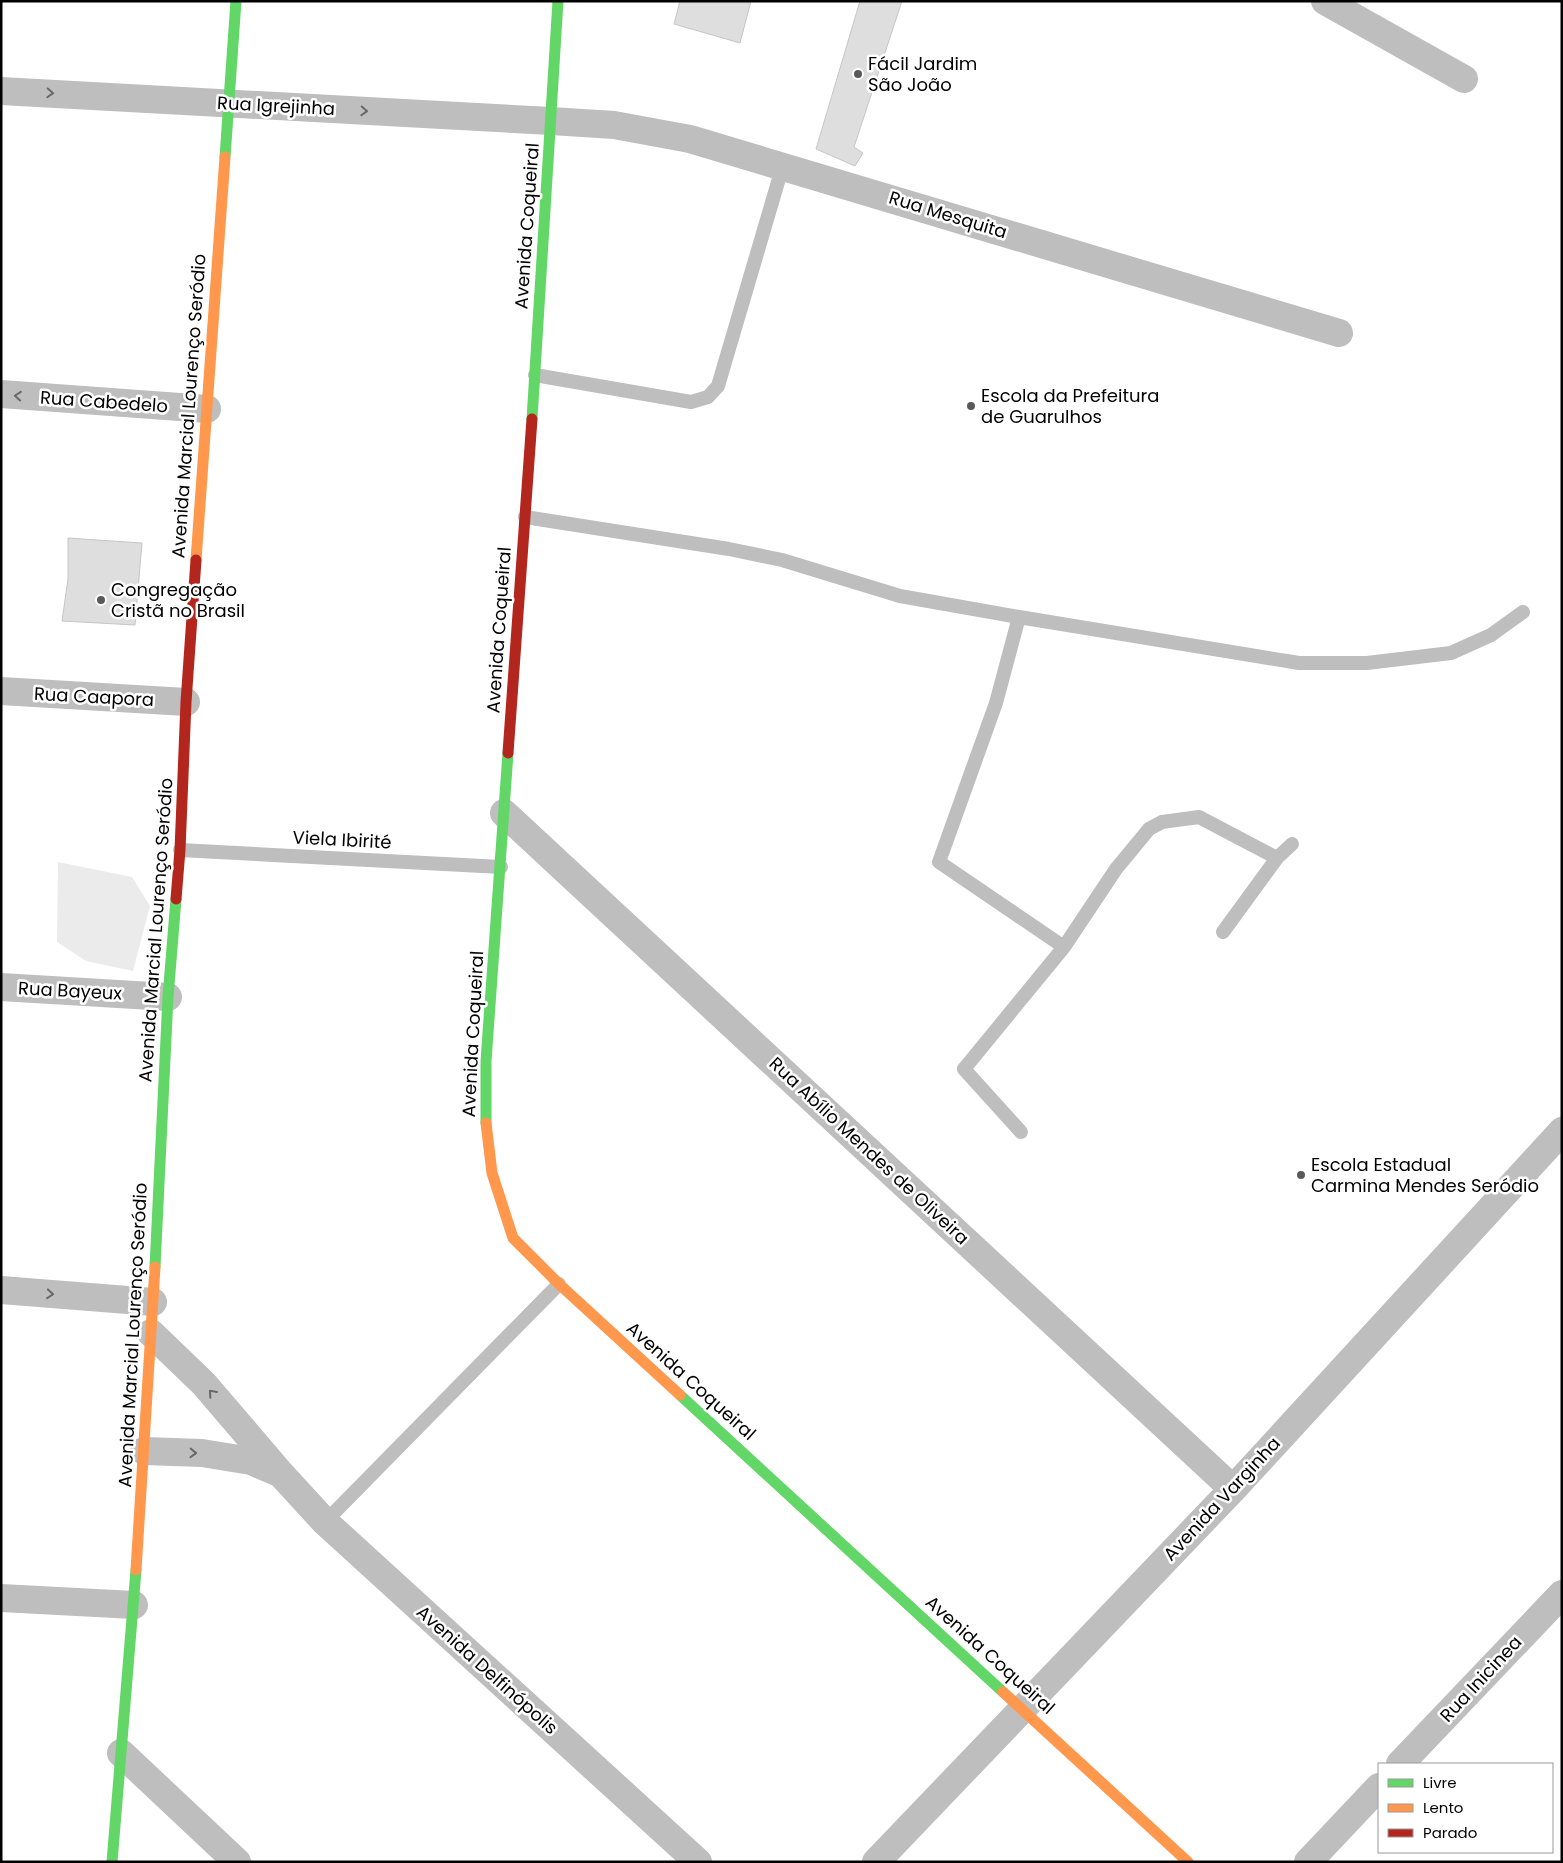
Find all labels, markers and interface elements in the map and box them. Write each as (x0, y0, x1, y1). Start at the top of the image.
place label: Fácil Jardim São João (868, 51, 977, 97)
marker: Fácil Jardim São João (852, 68, 864, 80)
one-way arrow (46, 88, 54, 99)
street label: Rua Igrejinha (216, 90, 336, 121)
one-way arrow (361, 105, 369, 116)
street label: Avenida Coqueiral (508, 142, 545, 310)
street label: Rua Mesquita (886, 185, 1010, 244)
street label: Avenida Marcial Lourenço Seródio (165, 253, 212, 559)
place label: Escola da Prefeitura de Guarulhos (981, 383, 1159, 429)
street label: Rua Cabedelo (39, 385, 169, 418)
one-way arrow (14, 390, 22, 401)
marker: Escola da Prefeitura de Guarulhos (965, 400, 977, 412)
street label: Avenida Coqueiral (480, 546, 517, 714)
place label: Congregação Cristã no Brasil (111, 577, 245, 623)
marker: Congregação Cristã no Brasil (95, 594, 107, 606)
street label: Rua Caapora (33, 681, 155, 712)
street label: Avenida Marcial Lourenço Seródio (132, 777, 179, 1083)
street label: Viela Ibirité (292, 824, 392, 855)
street label: Avenida Coqueiral (456, 950, 489, 1118)
street label: Rua Bayeux (17, 975, 123, 1006)
street label: Rua Abílio Mendes de Oliveira (764, 1051, 975, 1250)
place label: Escola Estadual Carmina Mendes Seródio (1311, 1152, 1539, 1198)
marker: Escola Estadual Carmina Mendes Seródio (1295, 1169, 1307, 1181)
street label: Avenida Marcial Lourenço Seródio (112, 1182, 153, 1488)
one-way arrow (46, 1288, 54, 1299)
street label: Avenida Coqueiral (621, 1316, 762, 1446)
one-way arrow (209, 1390, 218, 1399)
street label: Avenida Varginha (1157, 1431, 1286, 1566)
one-way arrow (189, 1447, 197, 1458)
street label: Avenida Coqueiral (920, 1590, 1061, 1720)
street label: Avenida Delfinópolis (411, 1599, 563, 1740)
street label: Rua Inicinea (1434, 1630, 1527, 1727)
legend (1378, 1763, 1553, 1853)
text: Livre (1423, 1772, 1456, 1793)
text: Lento (1423, 1797, 1463, 1818)
text: Parado (1423, 1822, 1477, 1843)

